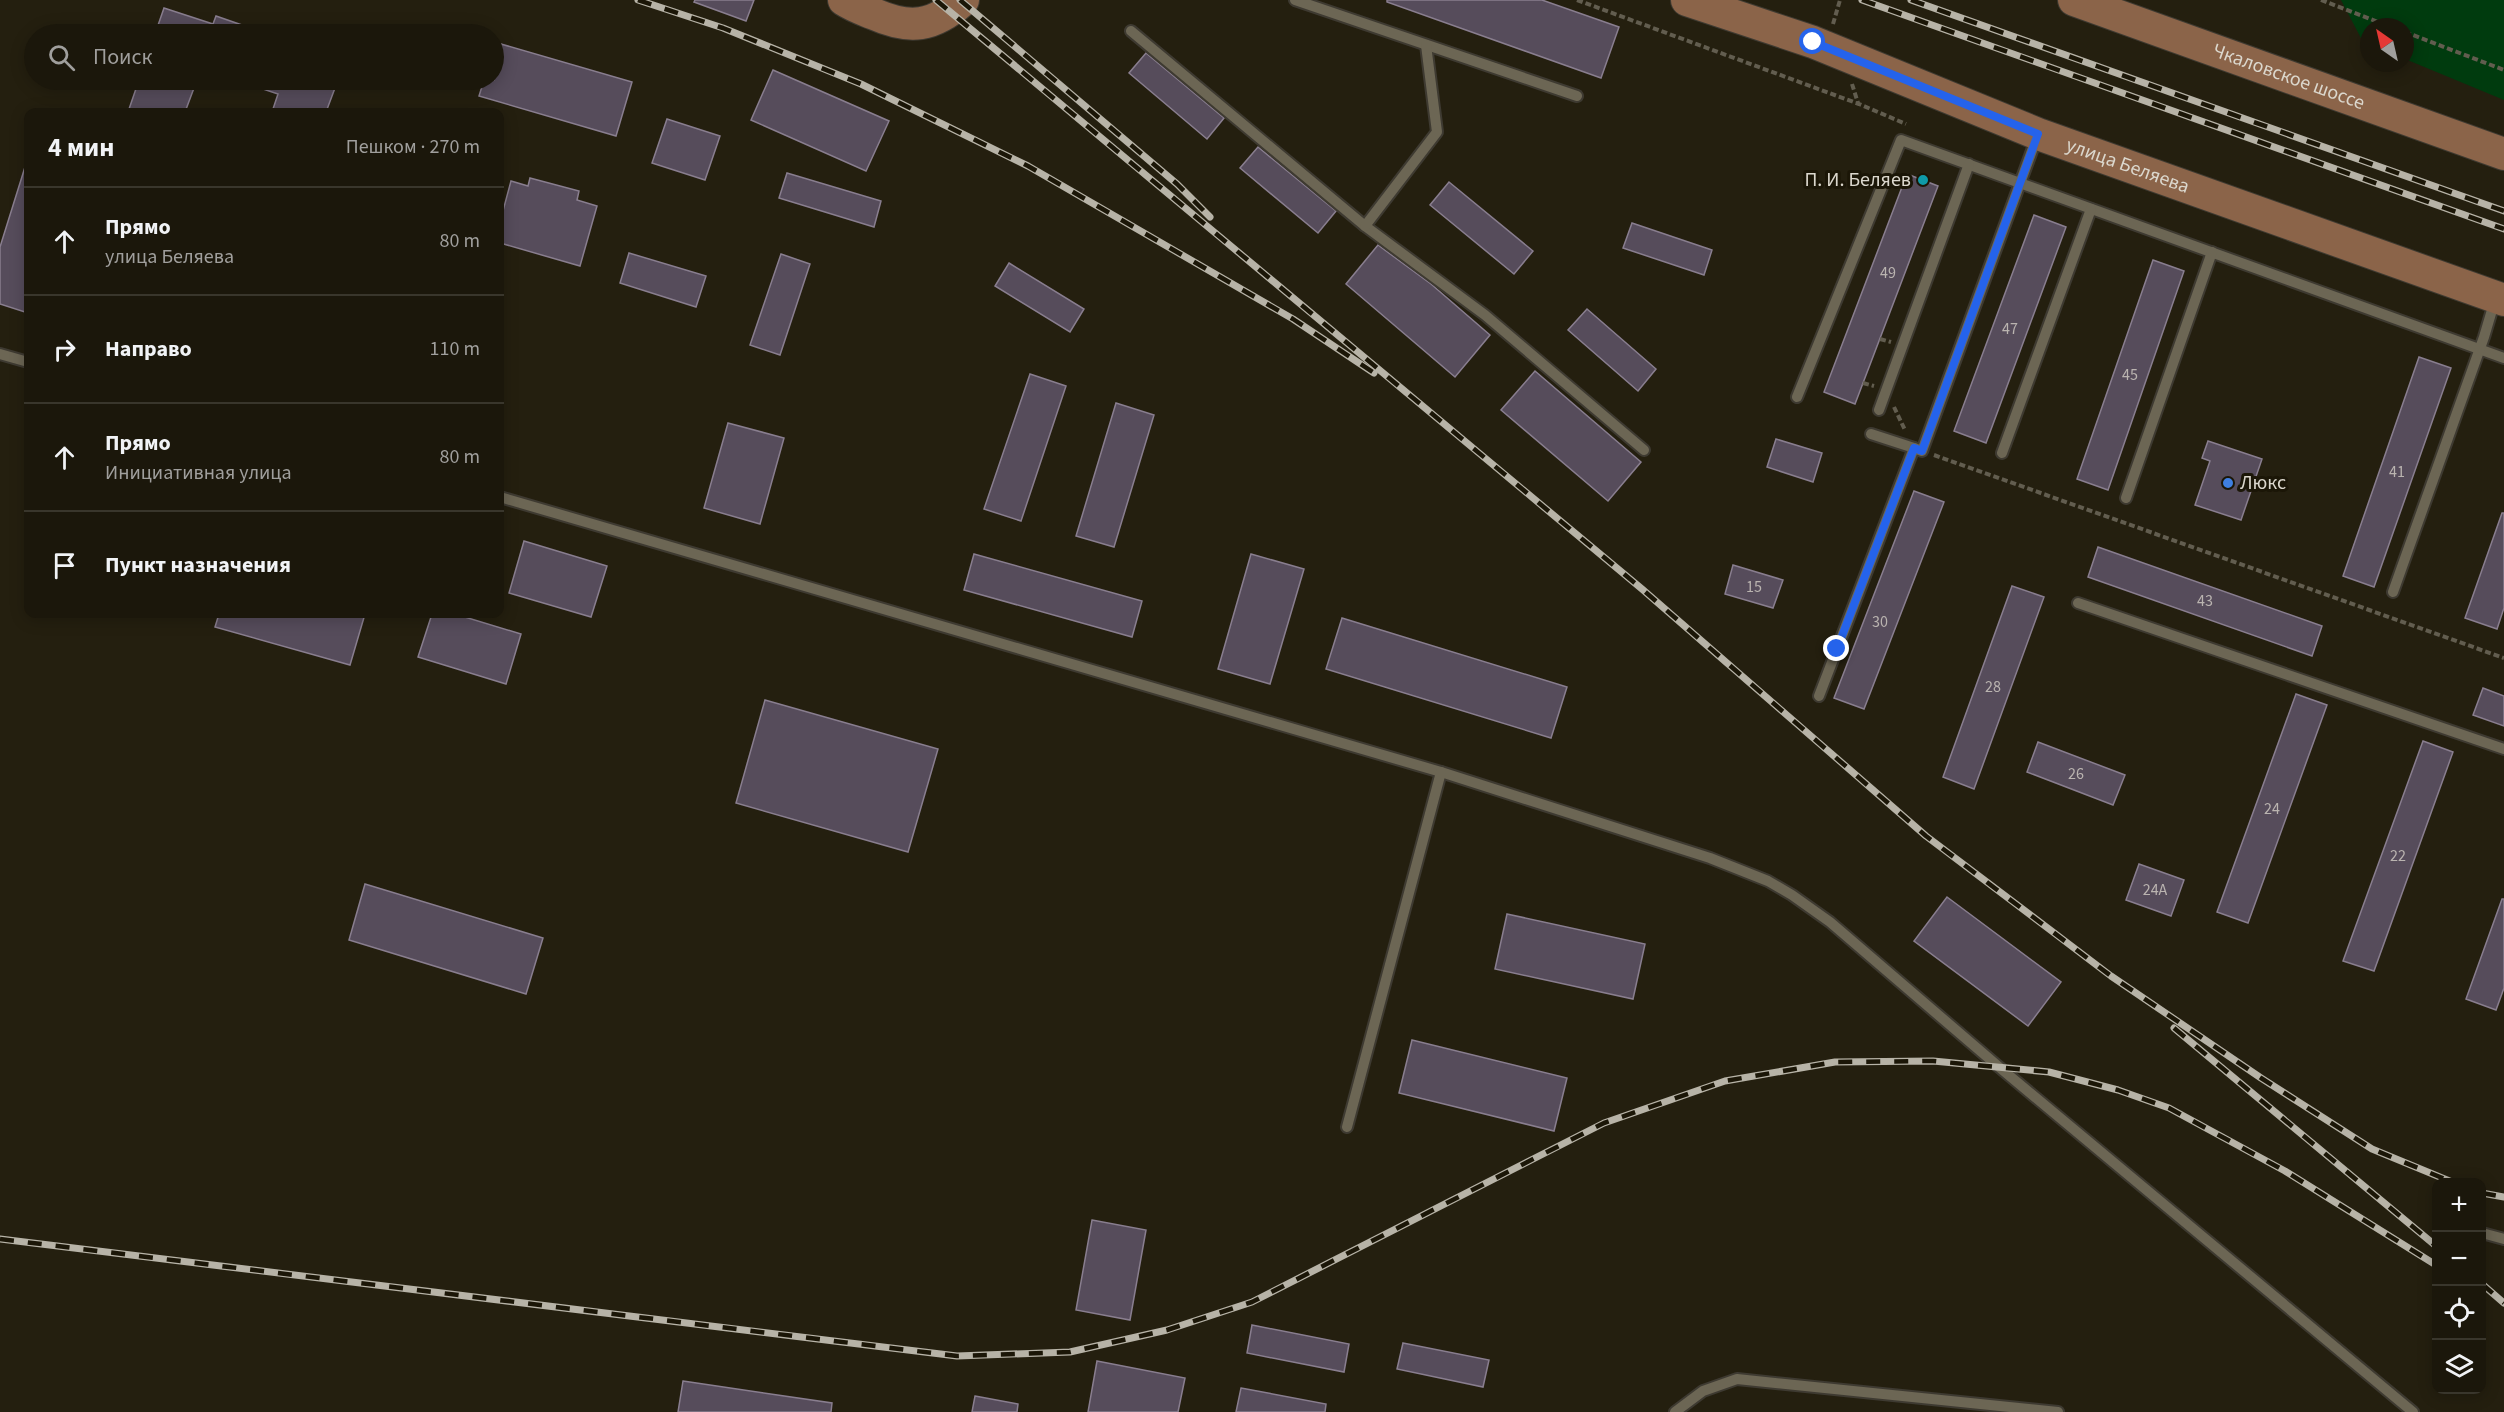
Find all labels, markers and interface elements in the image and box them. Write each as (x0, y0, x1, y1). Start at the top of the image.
north arrow (2360, 18, 2414, 72)
search box (24, 24, 504, 90)
route start (1799, 28, 1825, 54)
street label: Чкаловское шоссе (2209, 37, 2369, 117)
icon: search (45, 41, 78, 74)
text: Поиск (93, 41, 152, 73)
text: 4 мин (48, 129, 114, 166)
street label: улица Беляева (2062, 131, 2193, 201)
text: Пешком · 270 m (346, 133, 480, 161)
place label: П. И. Беляев (1804, 166, 1911, 194)
marker: П. И. Беляев (1916, 173, 1930, 187)
text: Прямо (105, 211, 171, 243)
icon: ahead (48, 225, 81, 258)
text: 80 m (440, 227, 480, 255)
text: улица Беляева (105, 243, 234, 271)
house number: 49 (1880, 262, 1896, 284)
house number: 47 (2002, 318, 2018, 340)
icon: right (48, 333, 81, 366)
text: Направо (105, 333, 192, 365)
text: 110 m (430, 335, 480, 363)
house number: 45 (2122, 364, 2138, 386)
text: Прямо (105, 427, 171, 459)
icon: ahead (48, 441, 81, 474)
text: 80 m (440, 443, 480, 471)
text: Инициативная улица (105, 459, 292, 487)
house number: 41 (2389, 461, 2405, 483)
place label: Люкс (2240, 469, 2286, 497)
marker: Люкс (2221, 476, 2235, 490)
icon: arrive (48, 549, 81, 582)
text: Пункт назначения (105, 549, 291, 581)
house number: 15 (1746, 576, 1762, 598)
house number: 43 (2197, 590, 2213, 612)
house number: 30 (1872, 611, 1888, 633)
route end (1823, 635, 1849, 661)
house number: 28 (1985, 676, 2001, 698)
house number: 26 (2068, 763, 2084, 785)
house number: 24 (2264, 798, 2280, 820)
house number: 22 (2390, 845, 2406, 867)
house number: 24А (2143, 879, 2168, 901)
map controls (2432, 1178, 2486, 1394)
button: + (2432, 1178, 2486, 1232)
button: − (2432, 1232, 2486, 1286)
button: locate (2432, 1286, 2486, 1340)
button: layers (2432, 1340, 2486, 1394)

